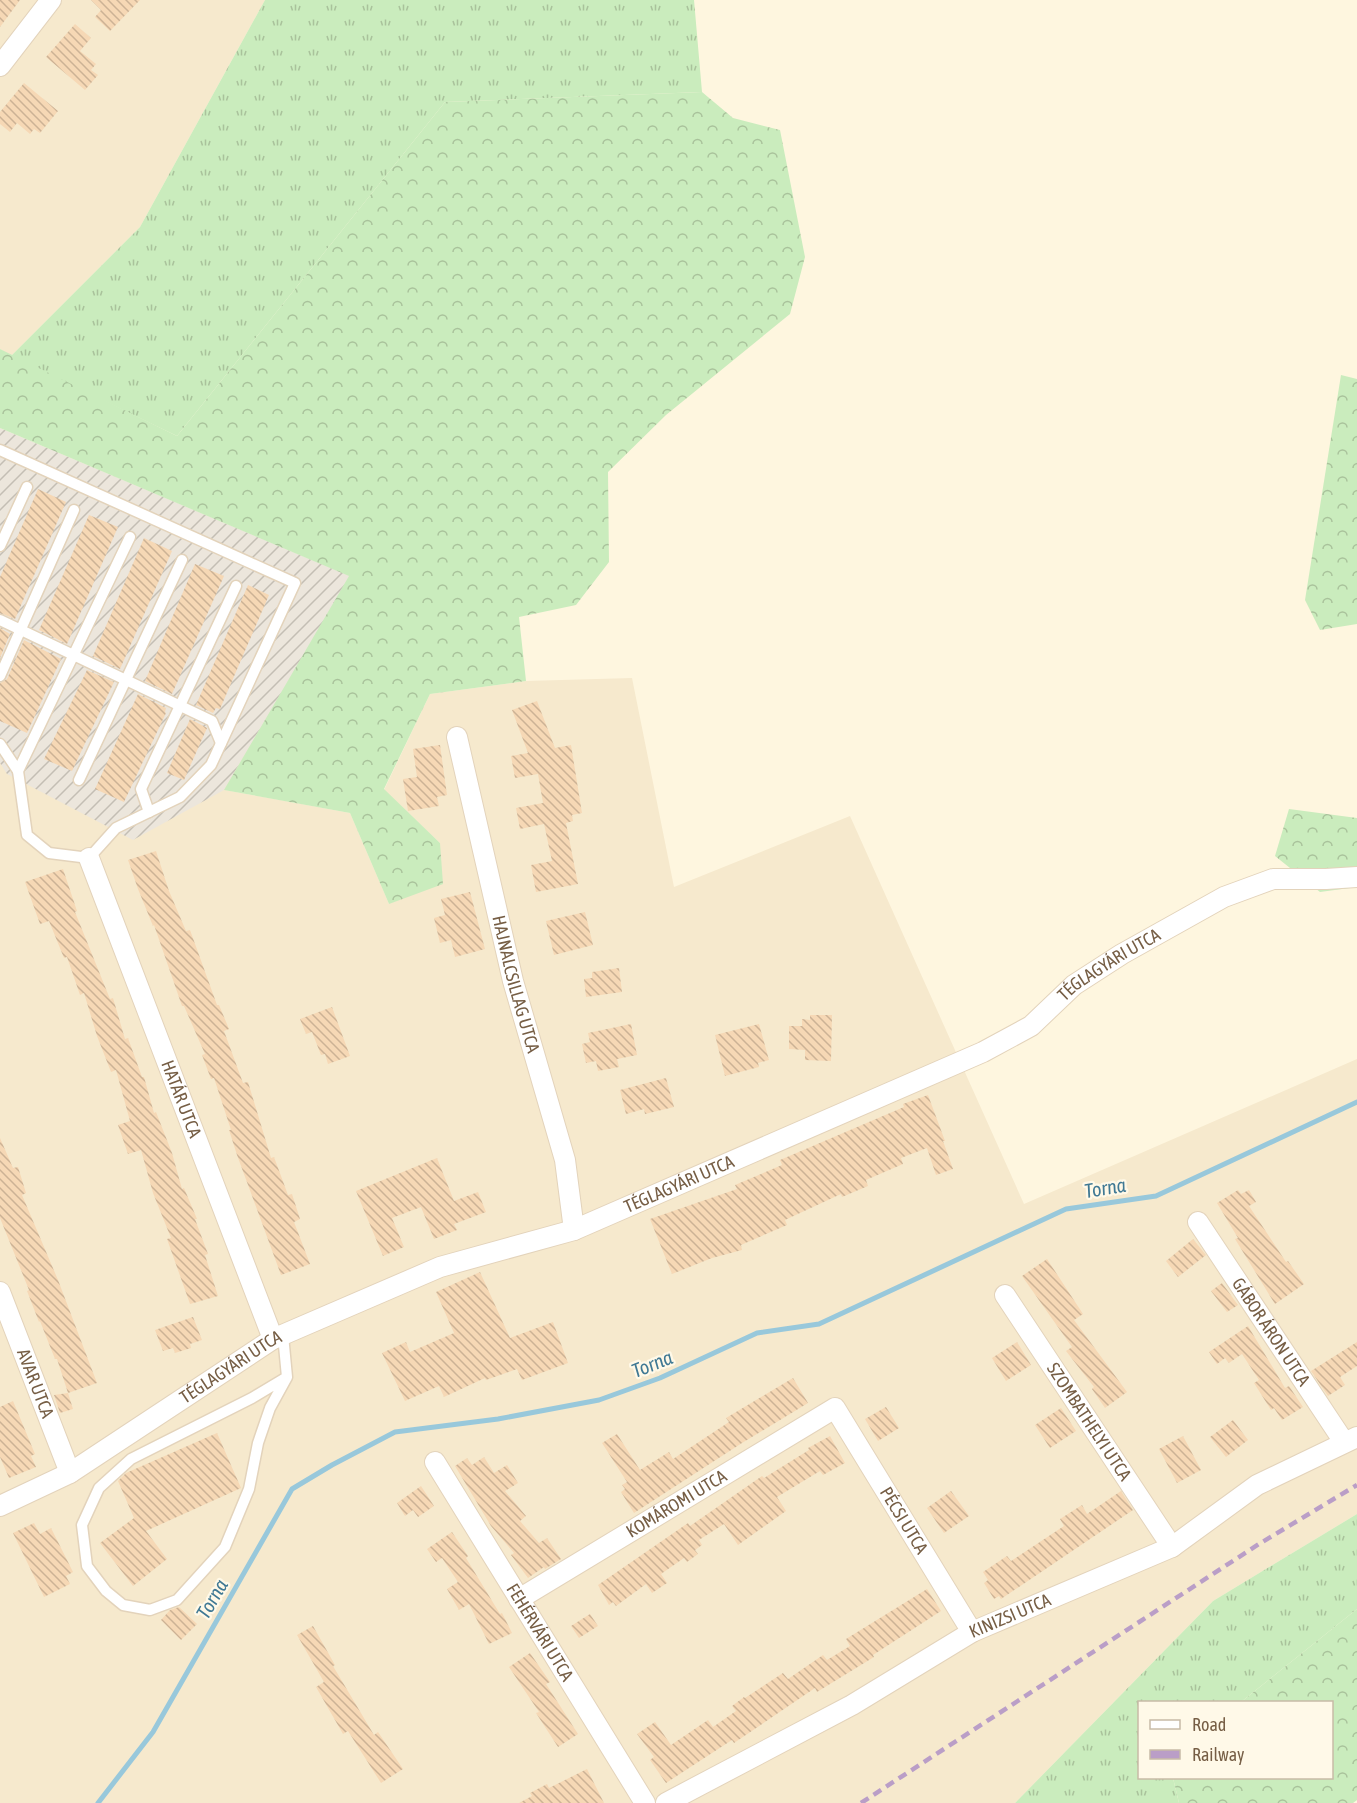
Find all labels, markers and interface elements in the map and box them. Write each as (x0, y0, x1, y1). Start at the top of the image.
street label: HAJNALCSILLAG UTCA (488, 913, 544, 1055)
street label: TÉGLAGYÁRI UTCA (1053, 924, 1164, 1005)
street label: HATÁR UTCA (157, 1057, 206, 1141)
street label: TÉGLAGYÁRI UTCA (621, 1151, 737, 1217)
water label: Torna (1082, 1173, 1127, 1202)
street label: GÁBOR ÁRON UTCA (1228, 1274, 1315, 1390)
street label: TÉGLAGYÁRI UTCA (176, 1326, 285, 1408)
water label: Torna (628, 1345, 676, 1382)
street label: AVAR UTCA (13, 1346, 59, 1421)
street label: SZOMBATHELYI UTCA (1043, 1359, 1136, 1484)
street label: KOMÁROMI UTCA (622, 1465, 730, 1542)
street label: PÉCSI UTCA (876, 1483, 933, 1557)
water label: Torna (191, 1575, 232, 1623)
street label: FEHÉRVÁRI UTCA (502, 1580, 578, 1685)
street label: KINIZSI UTCA (966, 1589, 1054, 1642)
legend (1138, 1701, 1333, 1779)
text: Road (1192, 1714, 1226, 1735)
text: Railway (1192, 1744, 1244, 1765)

